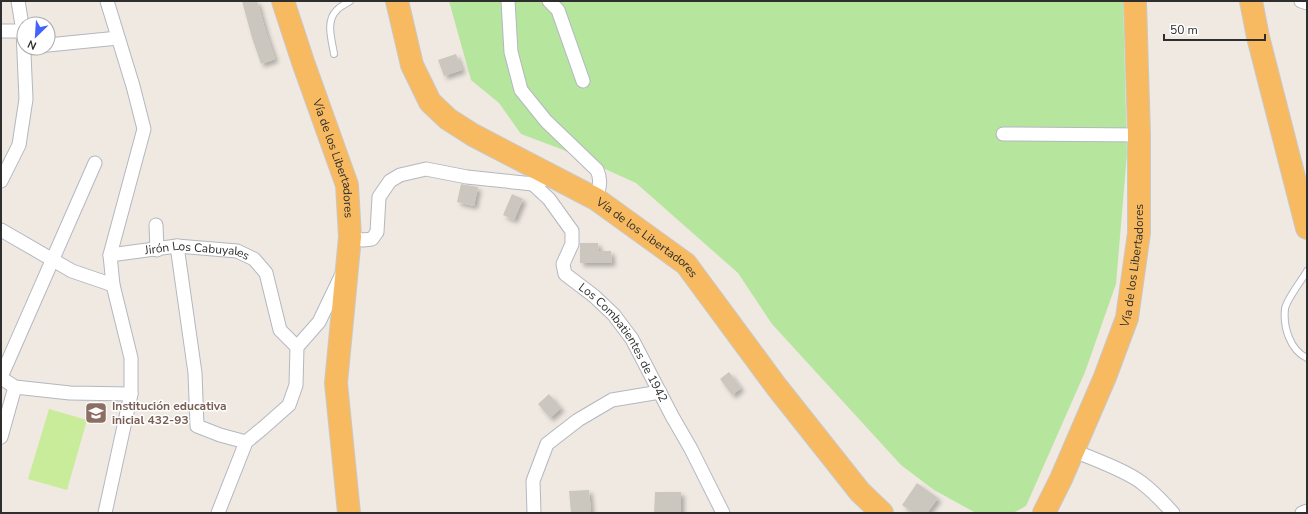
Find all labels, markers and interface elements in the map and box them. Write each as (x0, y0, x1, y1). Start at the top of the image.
north arrow (16, 16, 56, 56)
scale bar (1164, 16, 1265, 42)
text: 50 m (1170, 22, 1198, 38)
text: N (25, 36, 39, 53)
street label: Vía de los Libertadores (309, 96, 357, 219)
street label: Vía de los Libertadores (592, 193, 702, 281)
street label: Vía de los Libertadores (1116, 204, 1147, 330)
street label: Jirón Los Cabuyales (143, 238, 252, 264)
street label: Los Combatientes de 1942 (575, 279, 671, 405)
place label: Institución educativa inicial 432-93 (112, 398, 227, 428)
school or university icon: Institución educativa inicial 432-93 (83, 400, 109, 426)

